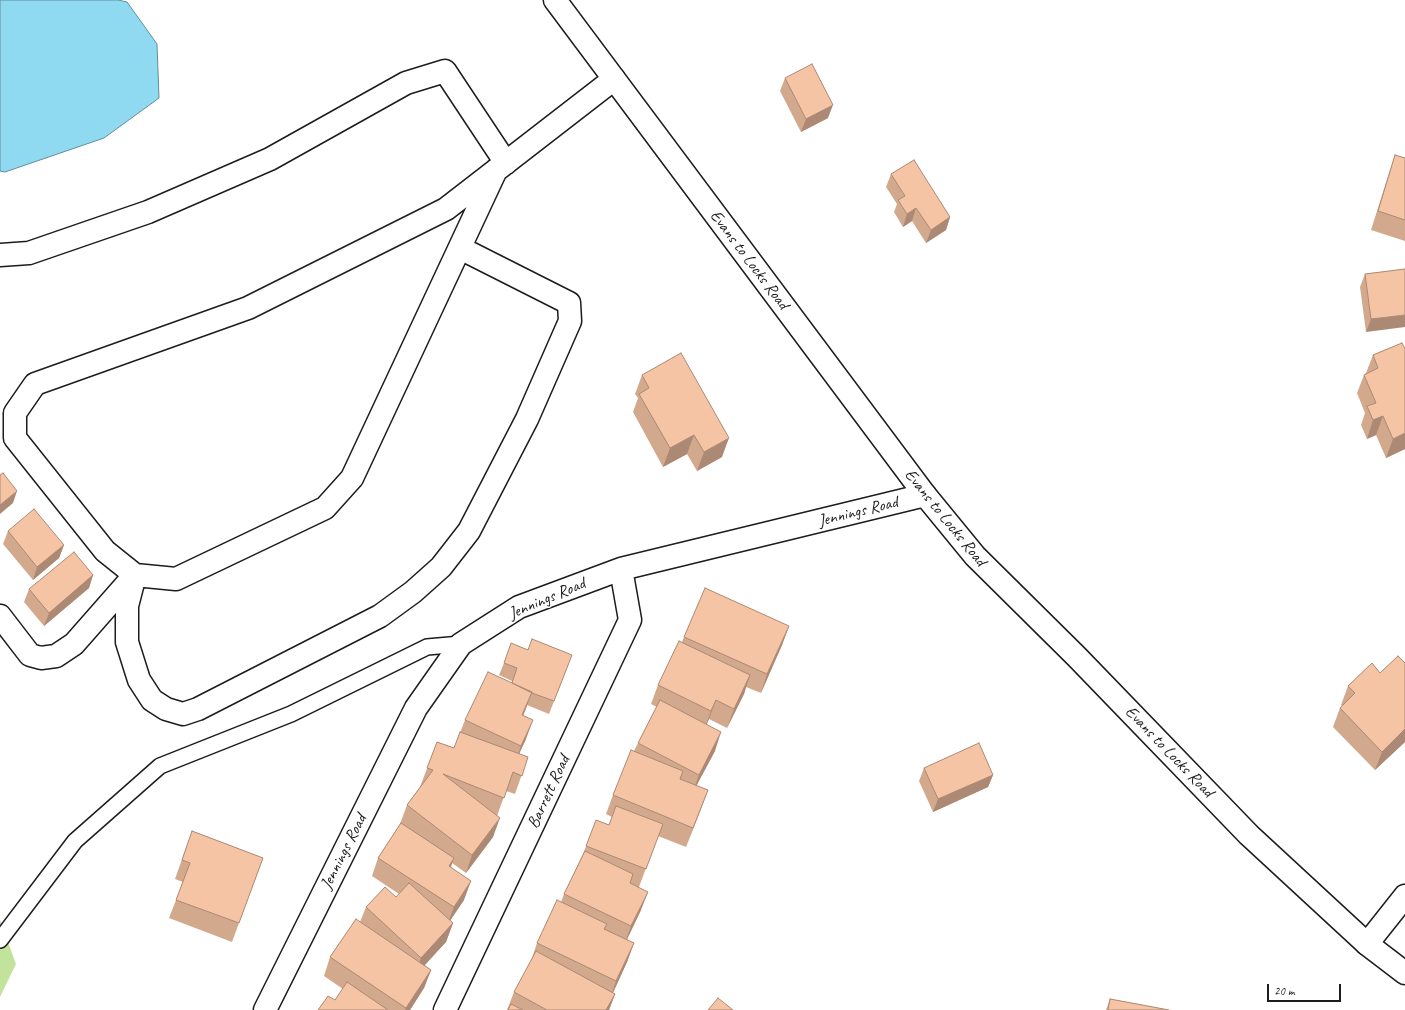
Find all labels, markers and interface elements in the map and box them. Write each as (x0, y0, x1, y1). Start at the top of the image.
street label: Evans to Locks Road (705, 206, 793, 314)
street label: Evans to Locks Road (900, 465, 990, 571)
street label: Jennings Road (816, 492, 900, 532)
street label: Jennings Road (506, 574, 588, 624)
street label: Evans to Locks Road (1120, 702, 1218, 802)
street label: Barrett Road (523, 752, 575, 832)
street label: Jennings Road (317, 811, 371, 893)
scale bar (1269, 976, 1343, 1002)
text: 20 m (1274, 983, 1294, 999)

